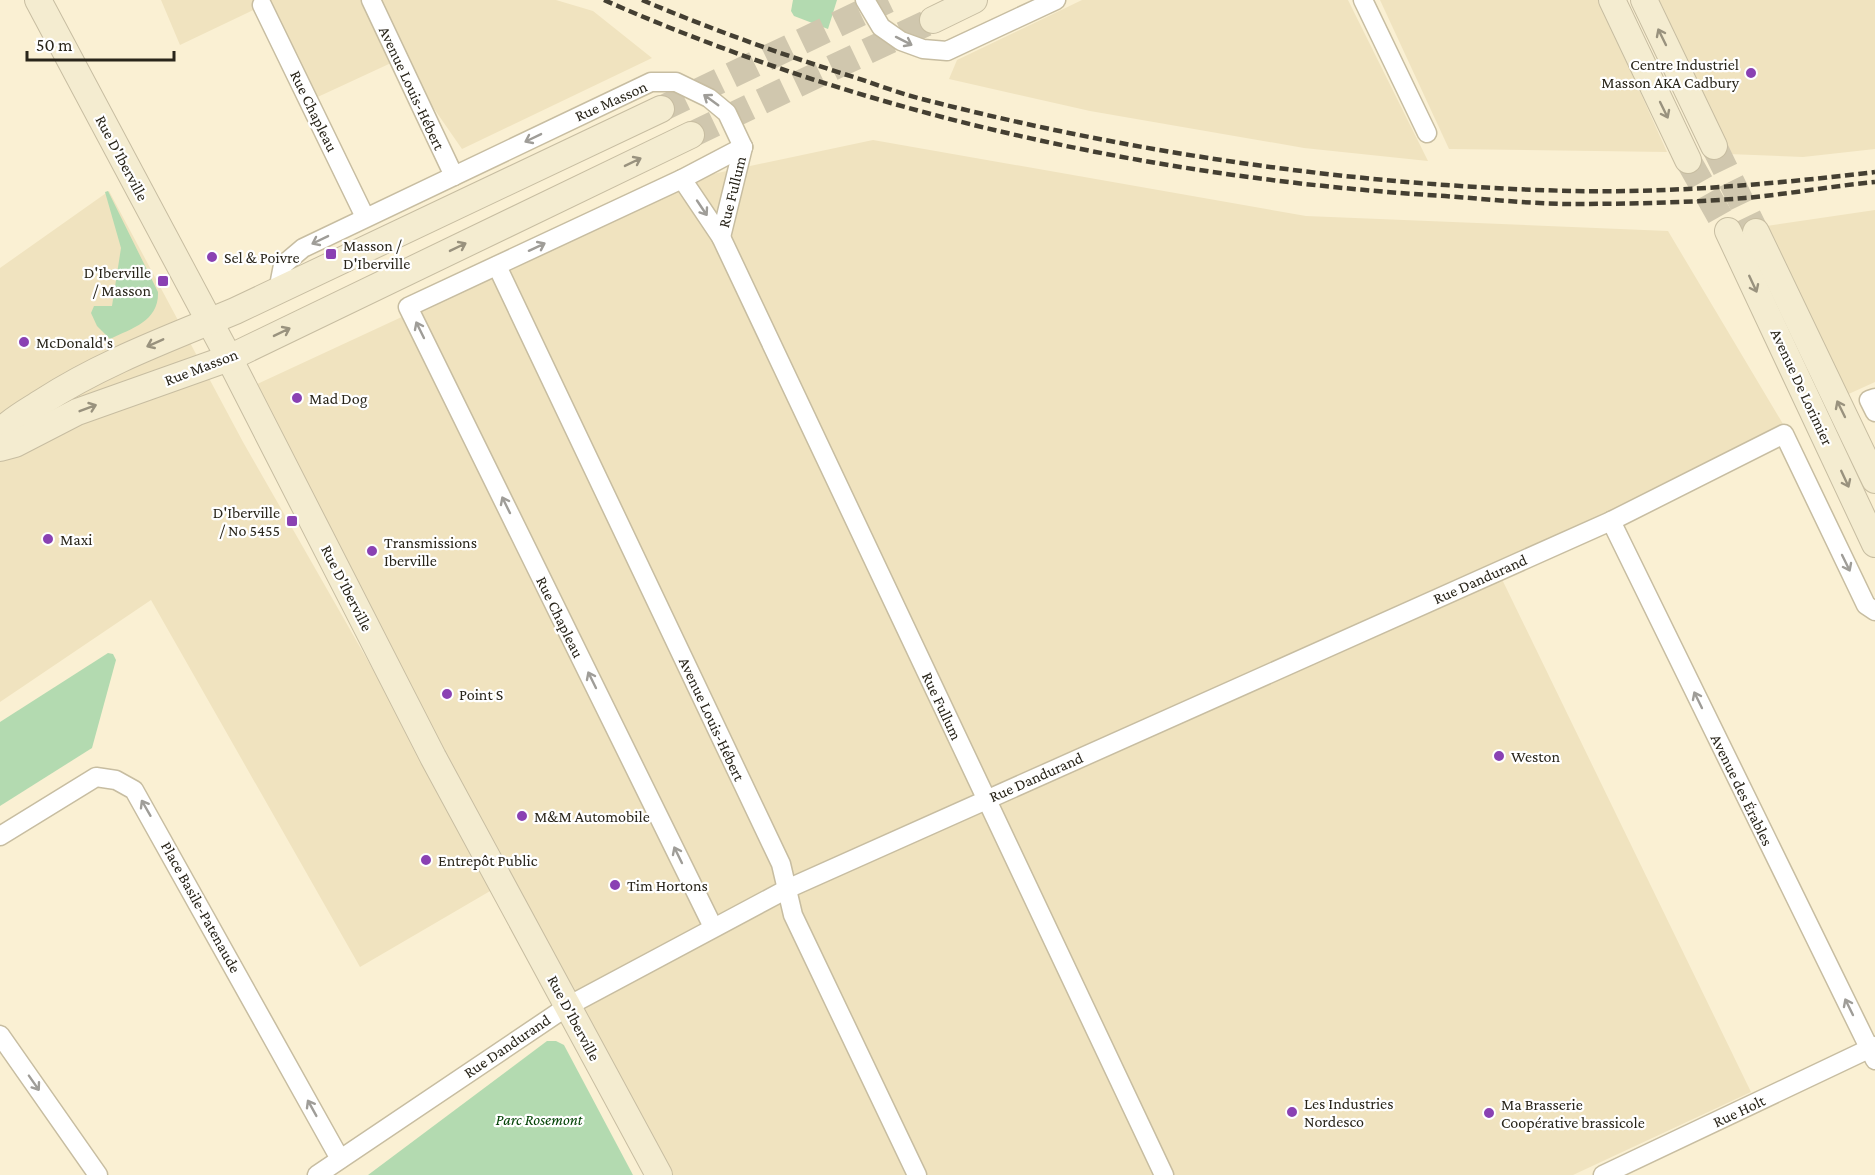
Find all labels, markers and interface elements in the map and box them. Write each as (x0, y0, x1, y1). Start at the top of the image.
street label: Avenue Louis-Hébert (376, 23, 448, 153)
scale bar (27, 24, 174, 62)
one-way arrow (1655, 28, 1667, 46)
text: 50 m (36, 35, 73, 55)
one-way arrow (895, 35, 912, 47)
place label: Centre Industriel Masson AKA Cadbury (1601, 56, 1740, 92)
marker: Centre Industriel Masson AKA Cadbury (1744, 66, 1758, 80)
street label: Rue Chapleau (286, 68, 341, 155)
street label: Rue Masson (572, 77, 650, 124)
one-way arrow (703, 94, 719, 106)
one-way arrow (1659, 100, 1671, 118)
street label: Rue D'Iberville (92, 112, 152, 204)
one-way arrow (525, 132, 543, 144)
street label: Rue Fullum (715, 154, 749, 230)
one-way arrow (624, 156, 642, 168)
one-way arrow (696, 199, 708, 216)
one-way arrow (311, 235, 329, 247)
place label: Masson / D'Iberville (343, 237, 410, 272)
one-way arrow (528, 240, 546, 252)
one-way arrow (448, 241, 466, 253)
marker: Masson / D'Iberville (324, 247, 338, 261)
place label: Sel & Poivre (224, 249, 299, 266)
marker: Sel & Poivre (205, 250, 219, 264)
place label: D'Iberville / Masson (84, 264, 151, 299)
marker: D'Iberville / Masson (156, 274, 170, 288)
one-way arrow (1747, 274, 1759, 292)
one-way arrow (413, 322, 425, 340)
one-way arrow (273, 326, 290, 338)
street label: Avenue De Lorimier (1768, 326, 1837, 448)
place label: McDonald's (36, 334, 113, 351)
marker: McDonald's (17, 335, 31, 349)
one-way arrow (147, 337, 165, 349)
street label: Rue Masson (162, 345, 240, 389)
place label: Mad Dog (309, 390, 368, 408)
marker: Mad Dog (290, 391, 304, 405)
one-way arrow (1834, 400, 1846, 418)
one-way arrow (78, 401, 97, 412)
one-way arrow (1841, 470, 1852, 488)
one-way arrow (499, 497, 511, 515)
place label: D'Iberville / No 5455 (213, 504, 280, 539)
marker: D'Iberville / No 5455 (285, 514, 299, 528)
place label: Maxi (60, 531, 92, 548)
marker: Maxi (41, 532, 55, 546)
place label: Transmissions Iberville (384, 534, 477, 569)
street label: Rue D'Iberville (318, 542, 376, 634)
marker: Transmissions Iberville (365, 544, 379, 558)
street label: Rue Dandurand (1431, 551, 1530, 607)
one-way arrow (1841, 553, 1853, 571)
street label: Rue Chapleau (532, 574, 587, 661)
street label: Avenue Louis-Hébert (676, 654, 748, 784)
street label: Rue Fullum (919, 669, 965, 743)
one-way arrow (585, 672, 597, 690)
place label: Point S (459, 686, 503, 703)
marker: Point S (440, 687, 454, 701)
one-way arrow (1692, 692, 1703, 710)
street label: Avenue des Érables (1708, 731, 1776, 849)
place label: Weston (1511, 748, 1560, 765)
street label: Rue Dandurand (987, 749, 1086, 805)
marker: Weston (1492, 749, 1506, 763)
one-way arrow (140, 800, 152, 817)
place label: M&M Automobile (534, 808, 650, 825)
marker: M&M Automobile (515, 809, 529, 823)
street label: Place Basile-Patenaude (158, 838, 244, 976)
one-way arrow (671, 847, 683, 865)
place label: Entrepôt Public (438, 852, 538, 870)
marker: Entrepôt Public (419, 853, 433, 867)
place label: Tim Hortons (627, 877, 708, 894)
marker: Tim Hortons (608, 878, 622, 892)
street label: Rue D'Iberville (544, 972, 604, 1064)
one-way arrow (1843, 998, 1855, 1016)
street label: Rue Dandurand (461, 1011, 554, 1081)
one-way arrow (28, 1074, 40, 1091)
street label: Rue Holt (1710, 1091, 1768, 1130)
place label: Les Industries Nordesco (1304, 1095, 1393, 1130)
place label: Ma Brasserie Coopérative brassicole (1501, 1096, 1645, 1132)
one-way arrow (306, 1099, 317, 1117)
marker: Les Industries Nordesco (1285, 1105, 1299, 1119)
marker: Ma Brasserie Coopérative brassicole (1482, 1106, 1496, 1120)
park label: Parc Rosemont (495, 1111, 583, 1128)

